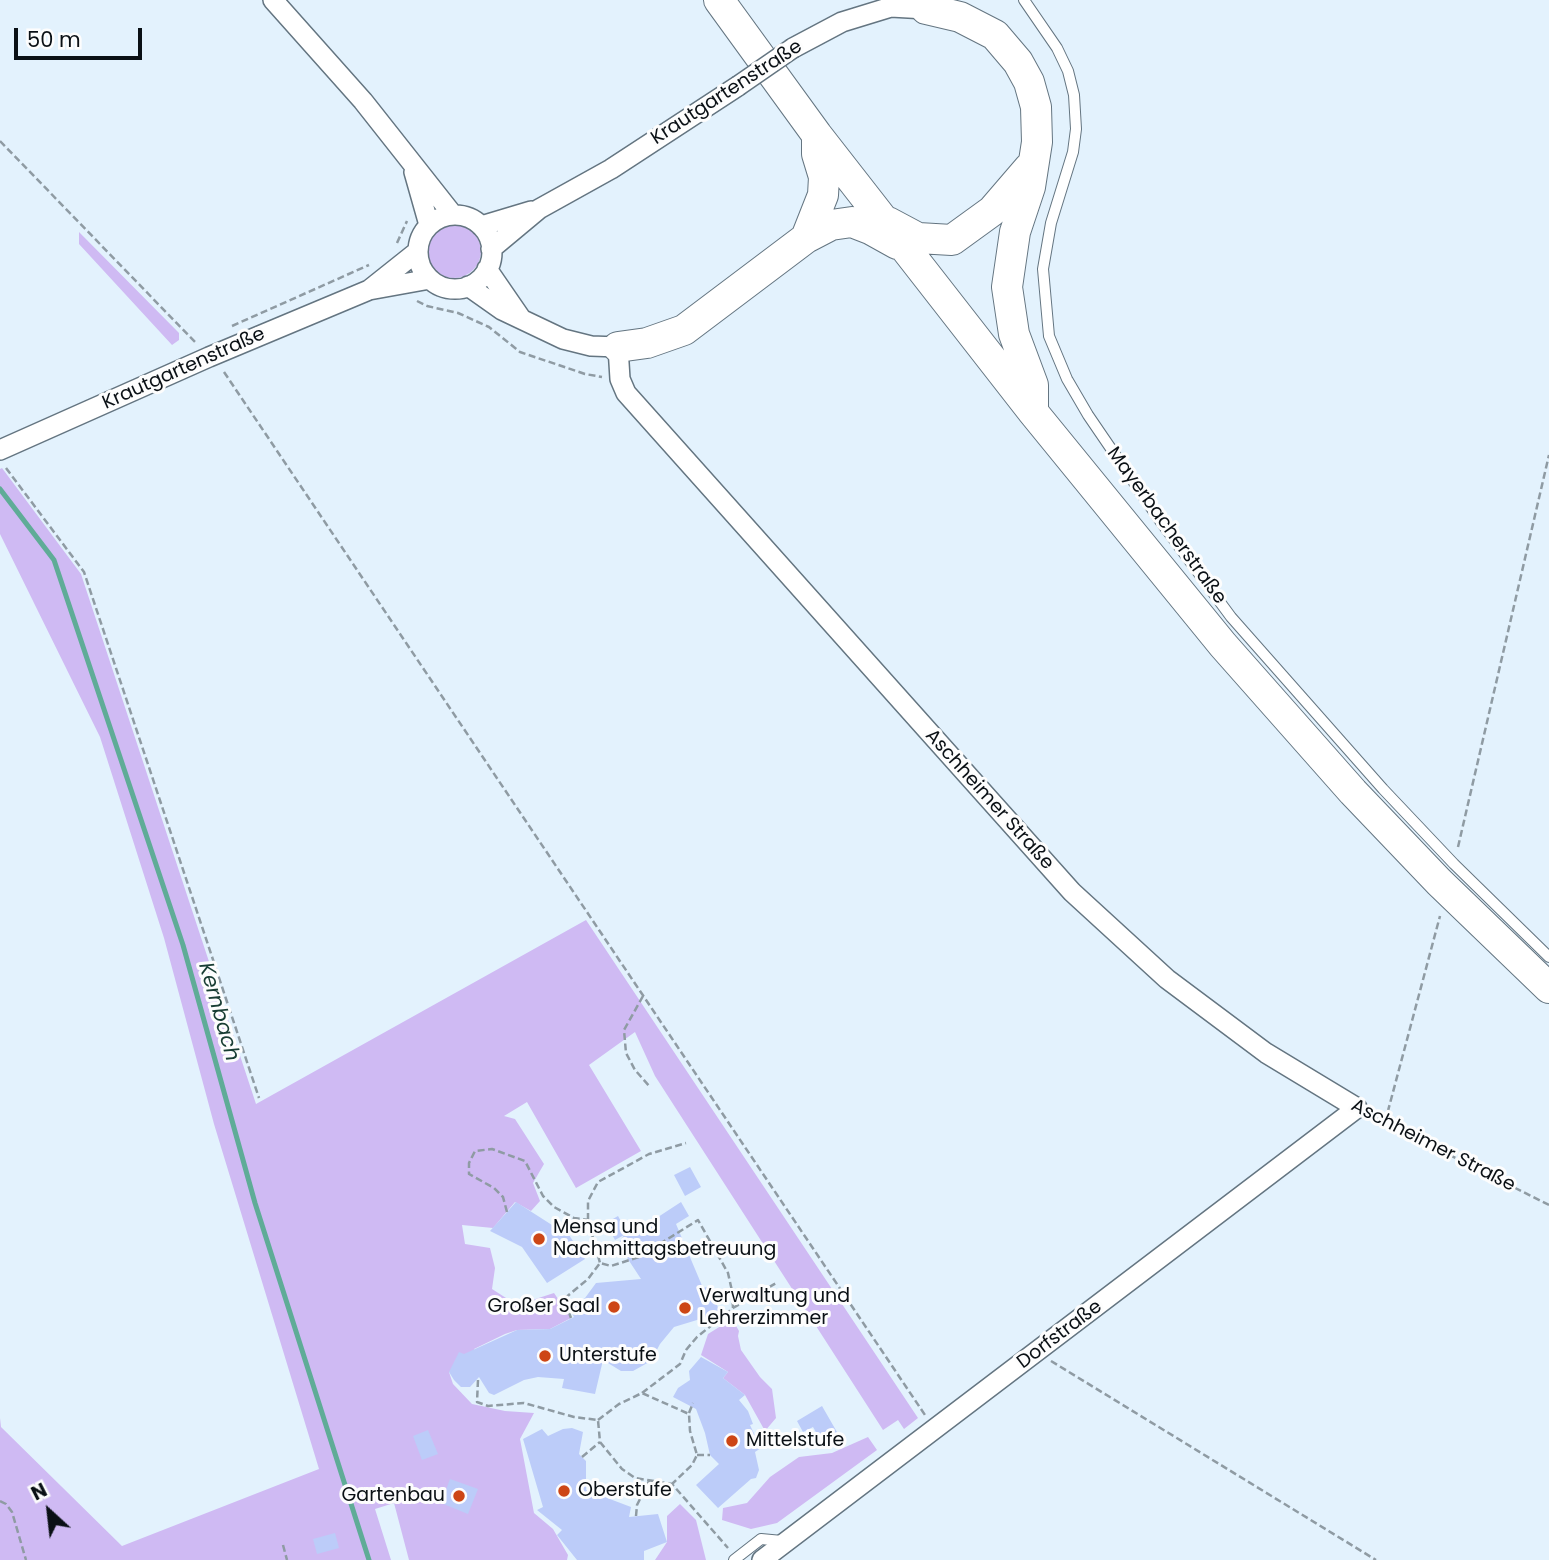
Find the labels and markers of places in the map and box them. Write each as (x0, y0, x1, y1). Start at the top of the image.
place label: Mensa und Nachmittagsbetreuung (553, 1217, 776, 1261)
marker: Mensa und Nachmittagsbetreuung (531, 1231, 547, 1247)
place label: Verwaltung und Lehrerzimmer (699, 1286, 850, 1330)
place label: Großer Saal (488, 1296, 600, 1318)
marker: Großer Saal (606, 1299, 622, 1315)
marker: Verwaltung und Lehrerzimmer (677, 1300, 693, 1316)
place label: Unterstufe (559, 1345, 657, 1367)
marker: Unterstufe (537, 1348, 553, 1364)
place label: Mittelstufe (746, 1430, 844, 1452)
marker: Mittelstufe (724, 1433, 740, 1449)
place label: Oberstufe (578, 1480, 672, 1502)
marker: Oberstufe (556, 1483, 572, 1499)
place label: Gartenbau (342, 1485, 445, 1507)
marker: Gartenbau (451, 1488, 467, 1504)

